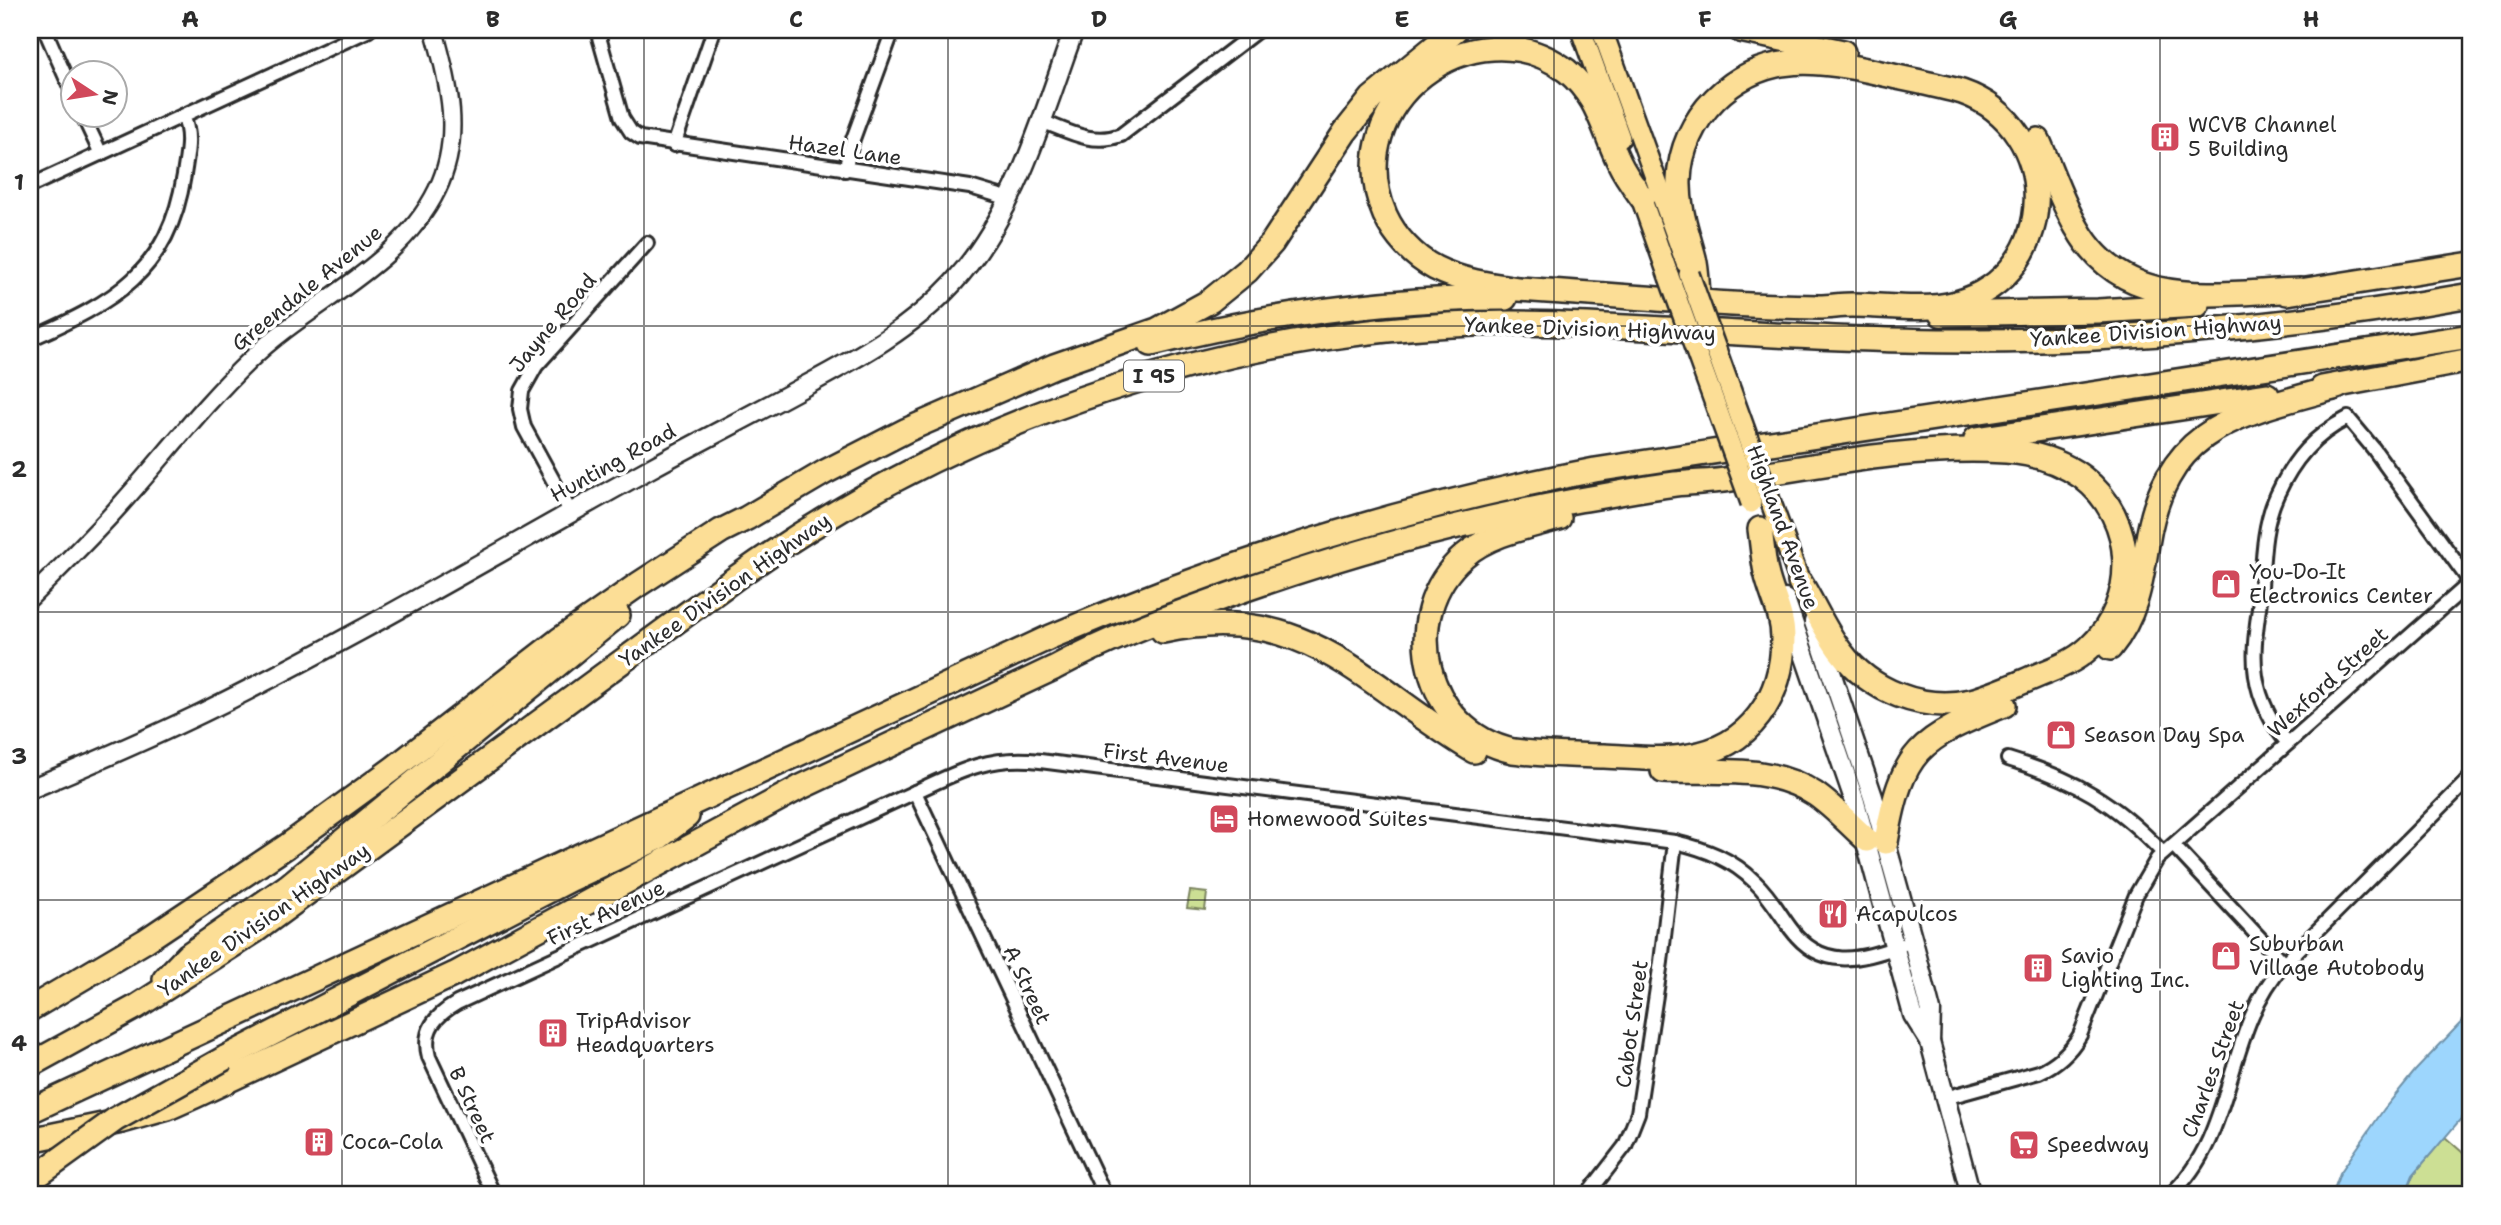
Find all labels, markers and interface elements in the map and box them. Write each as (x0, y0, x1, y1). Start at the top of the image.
text: A (181, 4, 199, 34)
text: B (486, 4, 500, 34)
text: C (789, 4, 803, 34)
text: D (1091, 4, 1107, 34)
text: E (1394, 4, 1410, 34)
text: F (1698, 4, 1712, 34)
text: G (1999, 4, 2018, 34)
text: H (2303, 4, 2319, 34)
north arrow (60, 60, 130, 130)
text: N (96, 87, 124, 107)
place label: WCVB Channel 5 Building (2188, 111, 2337, 163)
building icon: WCVB Channel 5 Building (2148, 120, 2182, 154)
street label: Hazel Lane (786, 128, 904, 172)
text: 1 (14, 167, 24, 197)
street label: Greendale Avenue (226, 218, 388, 358)
street label: Jayne Road (503, 267, 603, 379)
street label: Yankee Division Highway (2029, 308, 2283, 354)
street label: Yankee Division Highway (1464, 311, 1716, 347)
road number: I 95 (1124, 360, 1184, 392)
street label: Hunting Road (545, 417, 681, 509)
street label: Highland Avenue (1740, 441, 1826, 613)
text: 2 (11, 454, 27, 484)
street label: Yankee Division Highway (614, 506, 836, 674)
place label: You-Do-It Electronics Center (2249, 558, 2433, 610)
shop icon: You-Do-It Electronics Center (2209, 567, 2243, 601)
street label: Wexford Street (2262, 620, 2394, 744)
shop icon: Season Day Spa (2044, 718, 2078, 752)
place label: Season Day Spa (2084, 721, 2244, 749)
street label: First Avenue (1101, 736, 1231, 780)
text: 3 (11, 741, 27, 771)
hotel icon: Homewood Suites (1207, 802, 1241, 836)
place label: Homewood Suites (1247, 805, 1428, 833)
street label: Yankee Division Highway (153, 836, 375, 1004)
street label: First Avenue (543, 874, 669, 952)
restaurant icon: Acapulcos (1816, 897, 1850, 931)
place label: Acapulcos (1856, 900, 1958, 928)
place label: Suburban Village Autobody (2249, 930, 2425, 982)
shop icon: Suburban Village Autobody (2209, 939, 2243, 973)
street label: A Street (997, 941, 1057, 1029)
place label: Savio Lighting Inc. (2061, 942, 2190, 994)
building icon: Savio Lighting Inc. (2021, 951, 2055, 985)
street label: Cabot Street (1609, 958, 1655, 1090)
street label: Charles Street (2175, 996, 2251, 1142)
place label: TripAdvisor Headquarters (576, 1007, 715, 1059)
building icon: TripAdvisor Headquarters (536, 1016, 570, 1050)
text: 4 (11, 1028, 27, 1058)
street label: B Street (442, 1062, 502, 1148)
building icon: Coca-Cola (302, 1125, 336, 1159)
place label: Coca-Cola (342, 1128, 443, 1156)
supermarket icon: Speedway (2007, 1128, 2041, 1162)
place label: Speedway (2047, 1131, 2149, 1159)

